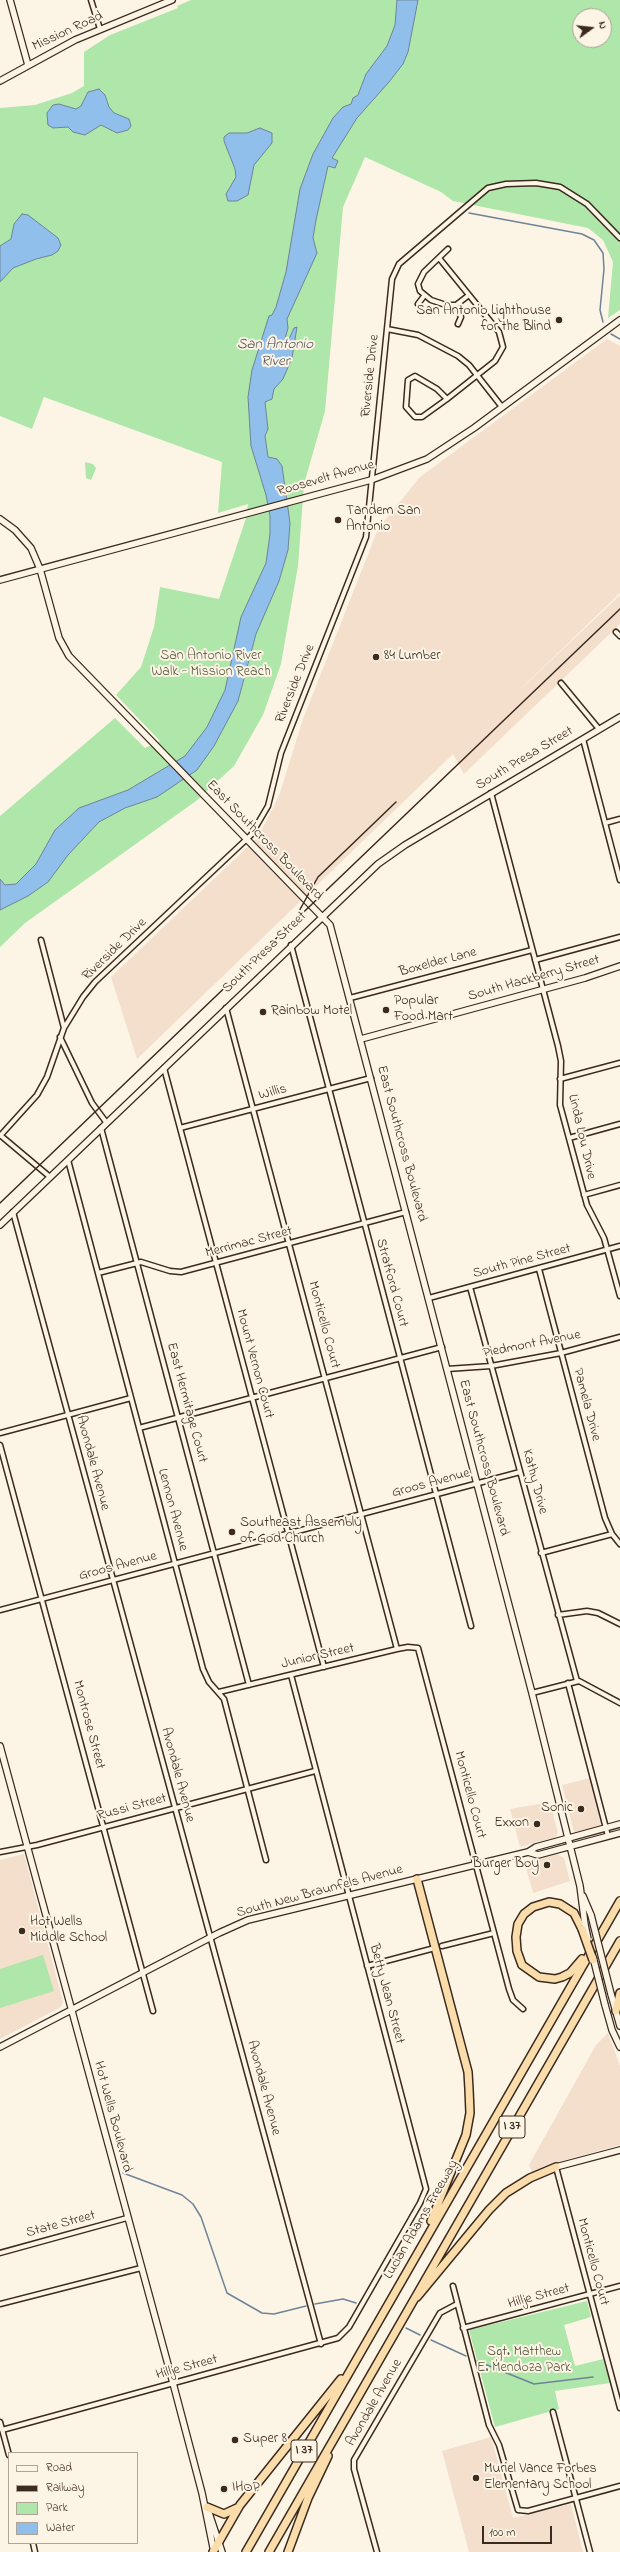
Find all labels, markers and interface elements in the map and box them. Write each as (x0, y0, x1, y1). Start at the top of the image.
street label: Mission Road (30, 8, 106, 56)
north arrow (572, 8, 612, 48)
text: N (594, 19, 611, 31)
place label: San Antonio Lighthouse for the Blind (416, 304, 551, 336)
marker: San Antonio Lighthouse for the Blind (554, 315, 564, 325)
street label: Riverside Drive (358, 334, 384, 418)
water label: San Antonio River (237, 337, 313, 372)
street label: Roosevelt Avenue (276, 457, 376, 501)
place label: Tandem San Antonio (346, 504, 420, 536)
marker: Tandem San Antonio (333, 515, 343, 525)
street label: Riverside Drive (273, 642, 319, 726)
park label: San Antonio River Walk - Mission Reach (151, 649, 271, 682)
place label: 84 Lumber (384, 649, 441, 665)
marker: 84 Lumber (371, 652, 381, 662)
street label: South Presa Street (473, 723, 577, 795)
street label: East Southcross Boulevard (202, 777, 326, 905)
street label: South Presa Street (219, 909, 311, 997)
street label: Riverside Drive (79, 915, 151, 985)
street label: Boxelder Lane (397, 945, 479, 981)
street label: South Hackberry Street (466, 952, 602, 1006)
place label: Popular Food Mart (394, 994, 453, 1026)
place label: Rainbow Motel (271, 1004, 352, 1020)
marker: Popular Food Mart (381, 1005, 391, 1015)
marker: Rainbow Motel (258, 1007, 268, 1017)
street label: East Southcross Boulevard (372, 1064, 430, 1224)
street label: Willis (257, 1081, 289, 1105)
street label: Linda Lou Drive (563, 1093, 599, 1181)
street label: Merrimac Street (204, 1223, 294, 1263)
street label: Stratford Court (371, 1237, 411, 1329)
street label: South Pine Street (471, 1241, 573, 1283)
street label: Monticello Court (303, 1279, 343, 1371)
street label: Mount Vernon Court (231, 1307, 277, 1421)
street label: Piedmont Avenue (482, 1327, 582, 1363)
street label: East Hermitage Court (162, 1341, 210, 1465)
street label: Pamela Drive (568, 1367, 604, 1443)
street label: East Southcross Boulevard (454, 1378, 512, 1538)
street label: Avondale Avenue (71, 1414, 113, 1512)
street label: Kathy Drive (517, 1448, 551, 1516)
street label: Groos Avenue (390, 1466, 472, 1502)
street label: Lennon Avenue (153, 1467, 191, 1553)
place label: Southeast Assembly of God Church (240, 1516, 362, 1548)
marker: Southeast Assembly of God Church (227, 1527, 237, 1537)
street label: Groos Avenue (77, 1549, 159, 1585)
street label: Junior Street (280, 1640, 356, 1674)
street label: Montrose Street (68, 1679, 108, 1771)
street label: Avondale Avenue (156, 1726, 198, 1824)
street label: Monticello Court (449, 1749, 489, 1841)
street label: Russi Street (95, 1791, 169, 1825)
place label: Sonic (541, 1801, 573, 1817)
marker: Sonic (576, 1804, 586, 1814)
place label: Exxon (494, 1816, 529, 1832)
marker: Exxon (532, 1819, 542, 1829)
place label: Burger Boy (472, 1857, 539, 1873)
marker: Burger Boy (542, 1860, 552, 1870)
street label: South New Braunfels Avenue (235, 1862, 405, 1922)
place label: Hot Wells Middle School (30, 1915, 107, 1948)
marker: Hot Wells Middle School (17, 1926, 27, 1936)
street label: Betty Jean Street (365, 1942, 407, 2046)
street label: Avondale Avenue (242, 2039, 284, 2137)
street label: Hot Wells Boulevard (89, 2060, 135, 2174)
road number: I 37 (499, 2116, 525, 2138)
street label: Lucian Adams Freeway (381, 2157, 463, 2283)
street label: State Street (25, 2208, 97, 2242)
street label: Monticello Court (572, 2216, 612, 2308)
street label: Hillje Street (506, 2281, 572, 2313)
park label: Sgt. Matthew E. Mendoza Park (477, 2345, 571, 2378)
street label: Hillje Street (154, 2352, 220, 2384)
street label: Avondale Avenue (343, 2357, 407, 2449)
place label: Super 8 (243, 2432, 287, 2448)
marker: Super 8 (230, 2435, 240, 2445)
road number: I 37 (291, 2440, 317, 2462)
legend (8, 2452, 138, 2544)
text: Road (46, 2459, 72, 2477)
place label: Muriel Vance Forbes Elementary School (484, 2462, 597, 2494)
marker: Muriel Vance Forbes Elementary School (471, 2473, 481, 2483)
text: Railway (46, 2479, 84, 2497)
place label: IHOP (232, 2481, 260, 2497)
marker: IHOP (219, 2484, 229, 2494)
text: Park (46, 2499, 68, 2517)
scale bar (484, 2518, 554, 2544)
text: Water (46, 2519, 75, 2537)
text: 100 m (489, 2524, 516, 2542)

